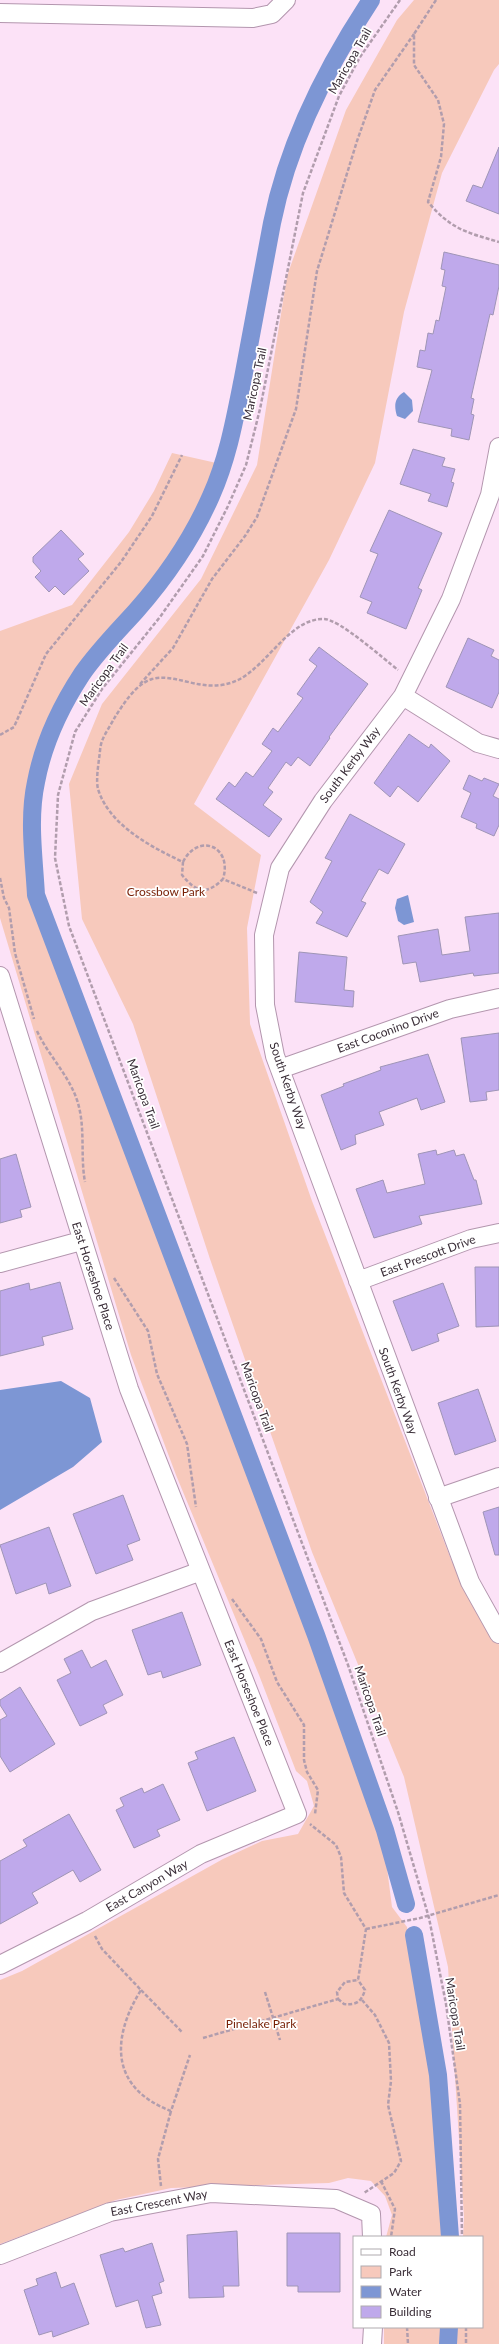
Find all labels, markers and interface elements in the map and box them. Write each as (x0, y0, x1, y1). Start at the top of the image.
street label: Maricopa Trail (325, 25, 374, 96)
street label: Maricopa Trail (240, 346, 270, 422)
street label: Maricopa Trail (76, 640, 131, 709)
street label: South Kerby Way (316, 723, 384, 806)
park label: Crossbow Park (127, 884, 206, 899)
street label: East Coconino Drive (335, 1005, 441, 1056)
street label: South Kerby Way (267, 1040, 311, 1132)
street label: Maricopa Trail (124, 1057, 163, 1131)
street label: East Horseshoe Place (69, 1220, 118, 1332)
street label: East Prescott Drive (378, 1231, 478, 1280)
street label: South Kerby Way (376, 1345, 421, 1437)
street label: Maricopa Trail (238, 1360, 277, 1434)
street label: East Horseshoe Place (221, 1638, 278, 1748)
street label: Maricopa Trail (351, 1664, 390, 1738)
street label: East Canyon Way (103, 1856, 191, 1915)
street label: Maricopa Trail (442, 1976, 469, 2052)
park label: Pinelake Park (226, 2016, 297, 2031)
street label: East Crescent Way (109, 2186, 210, 2219)
legend (353, 2236, 483, 2328)
text: Road (389, 2244, 416, 2259)
text: Park (389, 2264, 413, 2279)
text: Water (389, 2284, 422, 2299)
text: Building (389, 2304, 432, 2319)

